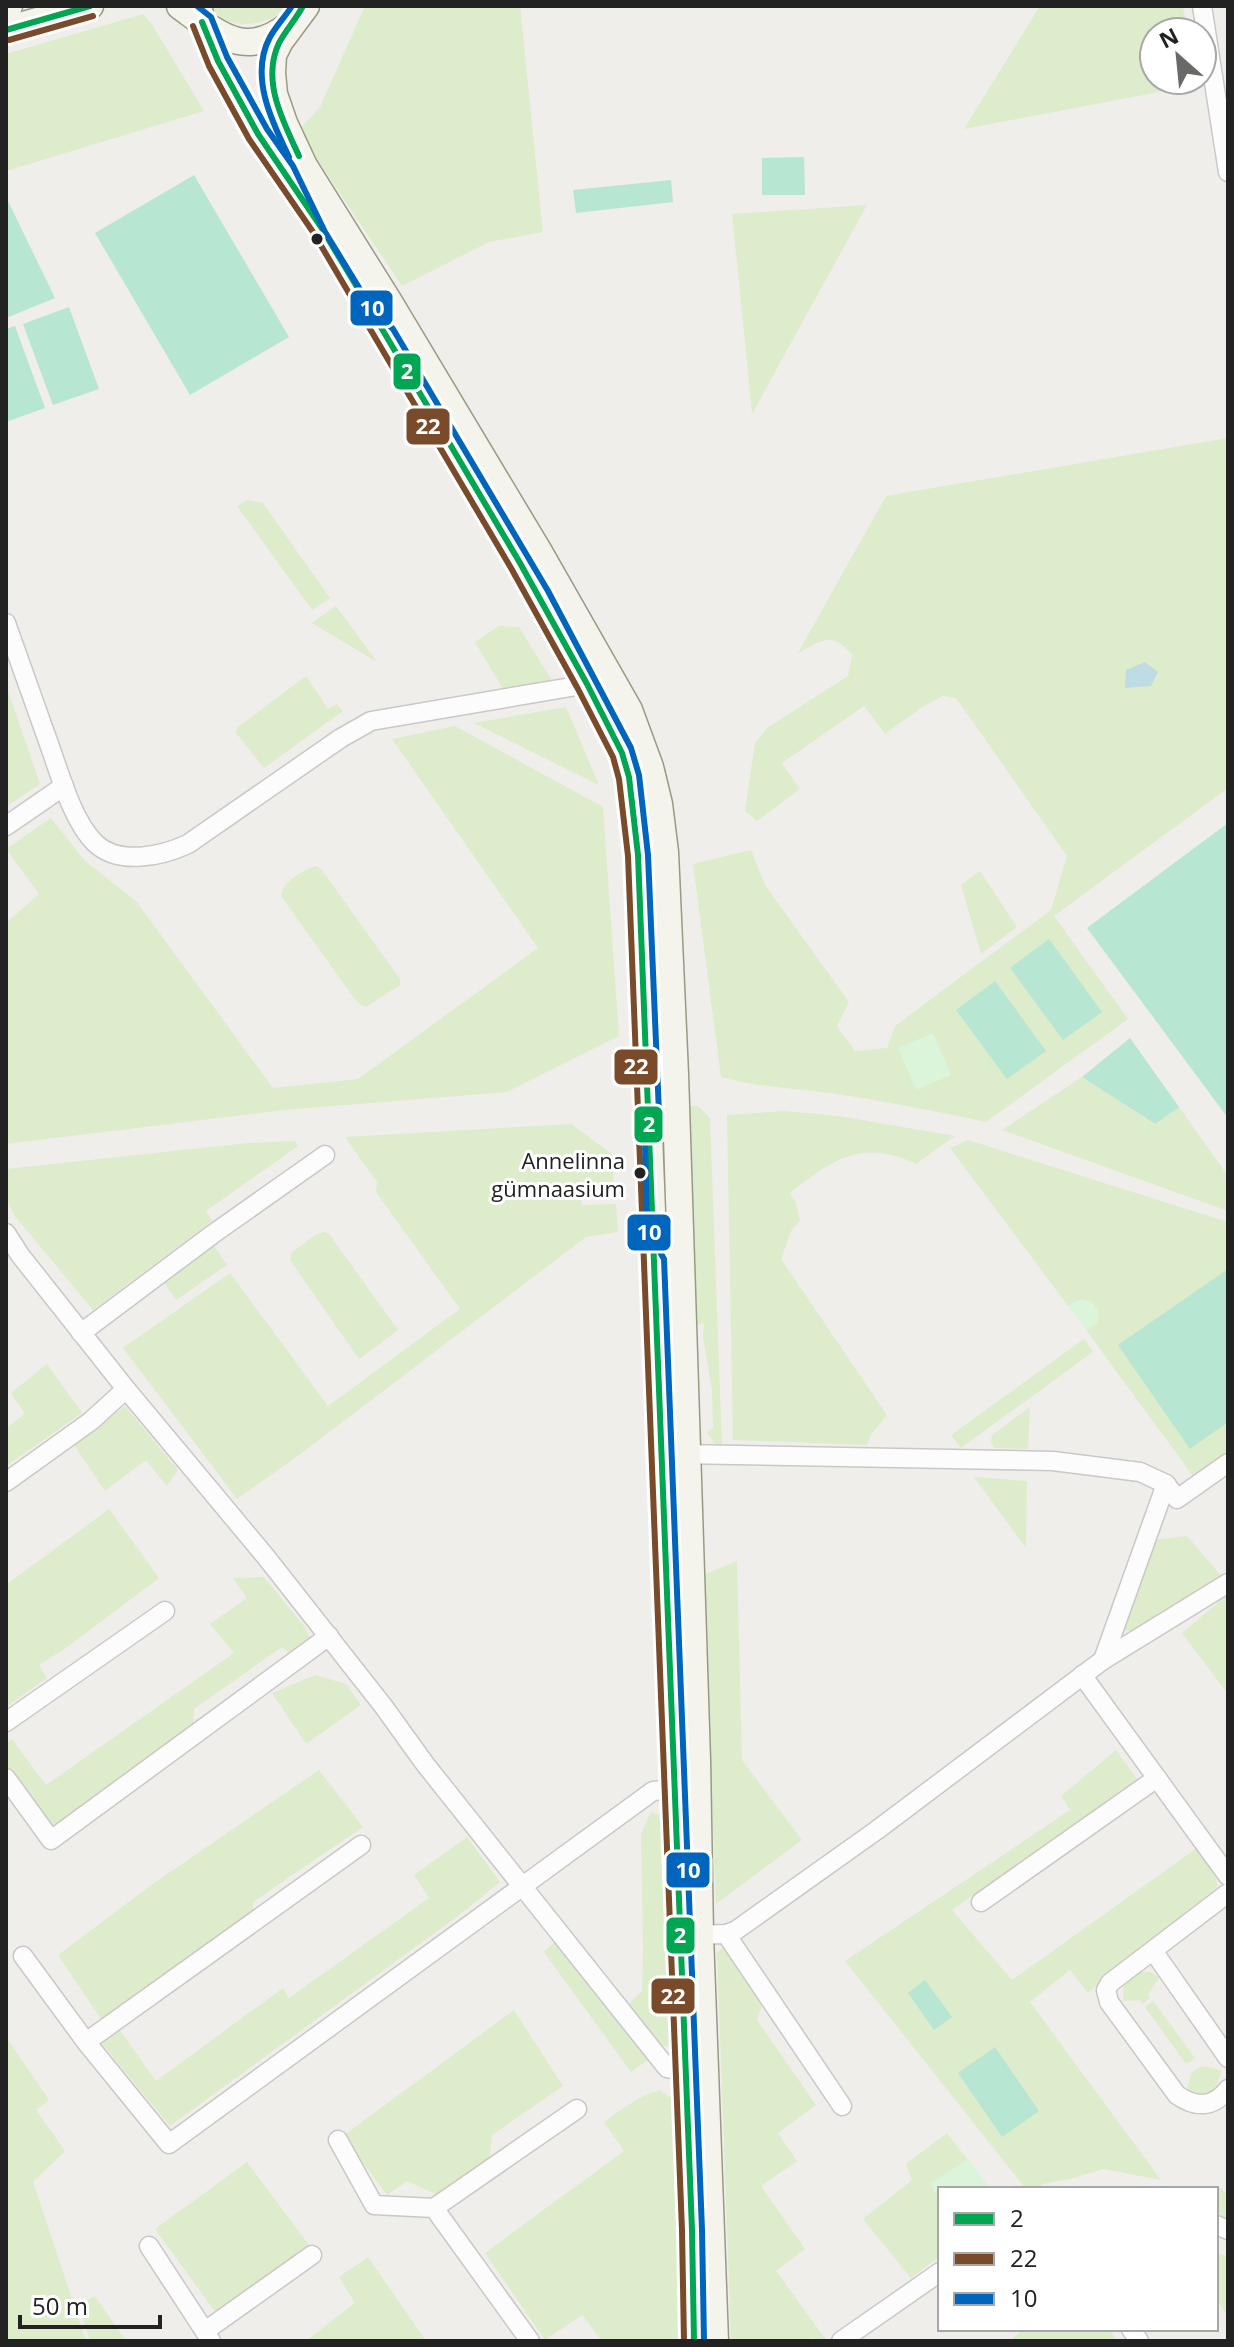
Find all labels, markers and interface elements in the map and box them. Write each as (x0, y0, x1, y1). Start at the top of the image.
north arrow (1138, 16, 1218, 96)
text: N (1154, 20, 1183, 55)
unlabelled marker (309, 231, 325, 247)
line badge: 10 (349, 289, 394, 327)
text: 10 (359, 292, 385, 322)
line badge: 2 (392, 352, 422, 391)
text: 2 (401, 355, 413, 385)
line badge: 22 (405, 407, 451, 446)
text: 22 (415, 410, 441, 440)
line badge: 22 (613, 1048, 659, 1086)
text: 22 (623, 1050, 649, 1080)
line badge: 2 (633, 1105, 664, 1144)
text: 2 (643, 1108, 655, 1138)
place label: Annelinna gümnaasium (491, 1145, 625, 1203)
marker: Annelinna gümnaasium (632, 1165, 648, 1181)
line badge: 10 (626, 1213, 672, 1252)
text: 10 (636, 1216, 662, 1246)
line badge: 10 (665, 1851, 711, 1889)
text: 10 (675, 1854, 701, 1884)
line badge: 2 (665, 1916, 696, 1955)
text: 2 (674, 1919, 686, 1949)
line badge: 22 (650, 1977, 696, 2015)
text: 22 (660, 1980, 686, 2010)
legend (938, 2187, 1218, 2331)
text: 2 (1010, 2201, 1024, 2234)
text: 22 (1010, 2241, 1037, 2274)
scale bar (20, 2279, 160, 2329)
text: 10 (1010, 2281, 1037, 2314)
text: 50 m (32, 2289, 88, 2322)

